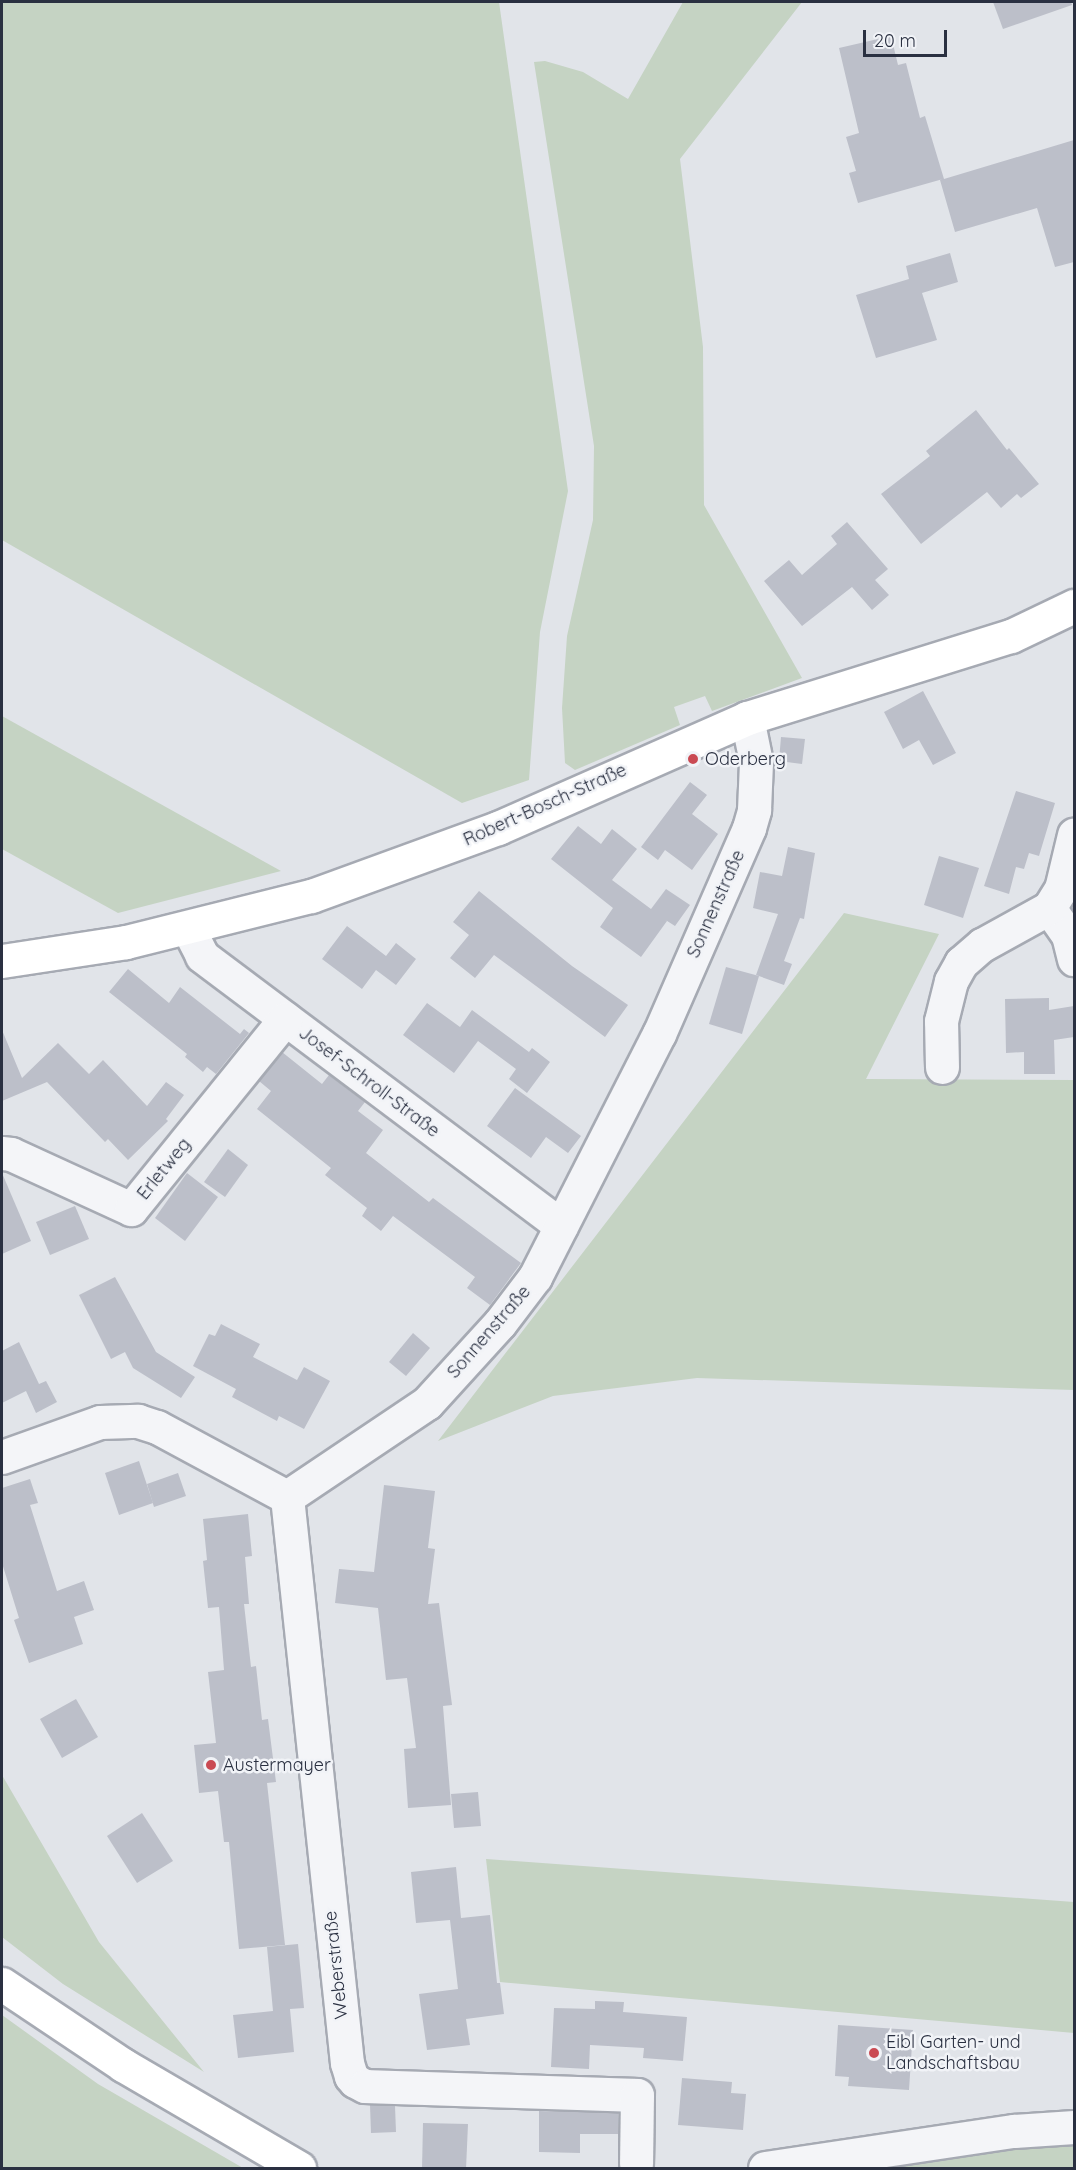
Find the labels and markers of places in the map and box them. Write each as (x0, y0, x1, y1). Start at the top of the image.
place label: Oderberg (705, 748, 786, 770)
marker: Oderberg (686, 752, 700, 766)
place label: Austermayer (223, 1754, 331, 1776)
marker: Austermayer (204, 1758, 218, 1772)
place label: Eibl Garten- und Landschaftsbau (886, 2032, 1021, 2074)
marker: Eibl Garten- und Landschaftsbau (867, 2046, 881, 2060)

